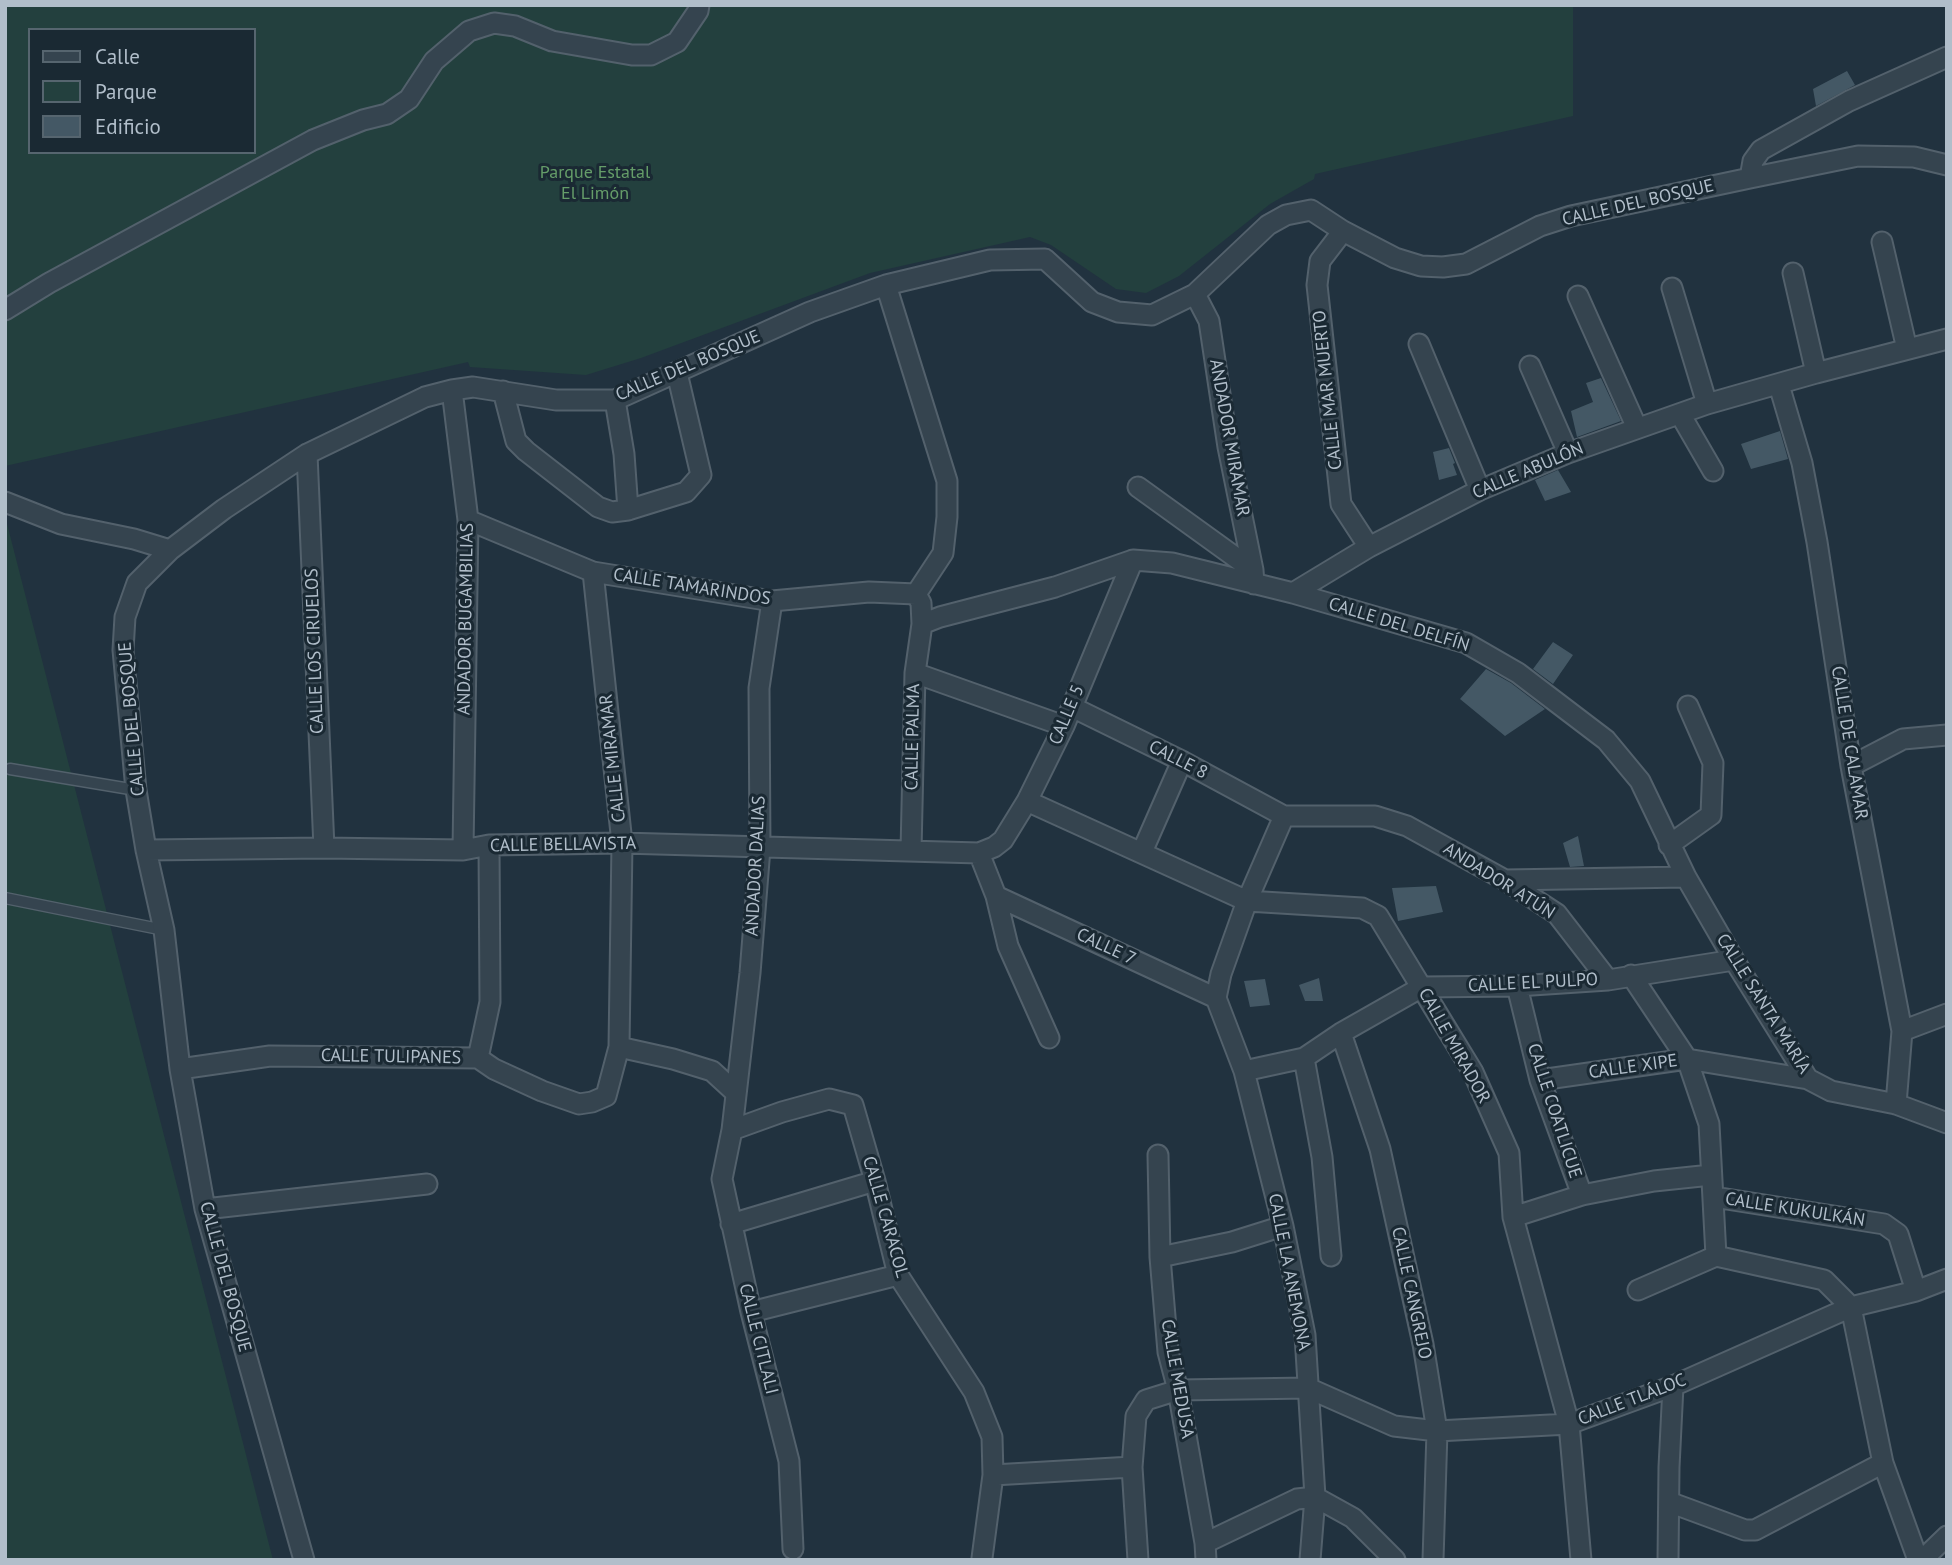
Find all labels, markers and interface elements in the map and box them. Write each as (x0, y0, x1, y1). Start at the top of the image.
legend (28, 28, 256, 154)
text: Calle (95, 43, 140, 70)
text: Parque (95, 78, 157, 105)
text: Edificio (95, 113, 161, 140)
park label: Parque Estatal El Limón (540, 162, 650, 204)
street label: CALLE DEL BOSQUE (1560, 175, 1716, 231)
street label: CALLE MAR MUERTO (1309, 309, 1347, 471)
street label: CALLE DEL BOSQUE (612, 326, 764, 406)
street label: ANDADOR MIRAMAR (1204, 357, 1254, 519)
street label: CALLE ABULÓN (1469, 438, 1587, 504)
street label: ANDADOR BUGAMBILIAS (454, 523, 478, 715)
street label: CALLE TAMARINDOS (612, 564, 772, 610)
street label: CALLE LOS CIRUELOS (301, 568, 329, 734)
street label: CALLE DEL DELFÍN (1326, 593, 1472, 657)
street label: CALLE DEL BOSQUE (114, 641, 150, 797)
street label: CALLE DE CALAMAR (1826, 665, 1872, 821)
street label: CALLE 5 (1045, 682, 1089, 748)
street label: CALLE PALMA (901, 683, 925, 791)
street label: CALLE MIRAMAR (596, 693, 630, 823)
street label: CALLE 8 (1145, 736, 1211, 784)
street label: ANDADOR DALIAS (742, 795, 770, 937)
street label: CALLE BELLAVISTA (490, 833, 636, 857)
street label: ANDADOR ATÚN (1439, 838, 1559, 924)
street label: CALLE 7 (1073, 924, 1139, 970)
street label: CALLE SANTA MARÍA (1711, 930, 1815, 1078)
street label: CALLE EL PULPO (1467, 969, 1599, 997)
street label: CALLE MIRADOR (1413, 985, 1495, 1107)
street label: CALLE COATLICUE (1522, 1041, 1586, 1181)
street label: CALLE TULIPANES (321, 1045, 461, 1069)
street label: CALLE XIPE (1587, 1050, 1679, 1084)
street label: CALLE CARACOL (857, 1154, 913, 1280)
street label: CALLE KUKULKÁN (1724, 1188, 1866, 1232)
street label: CALLE LA ANEMONA (1263, 1192, 1315, 1352)
street label: CALLE DEL BOSQUE (195, 1199, 255, 1355)
street label: CALLE CANGREJO (1386, 1225, 1436, 1361)
street label: CALLE CITLALI (734, 1281, 782, 1397)
street label: CALLE MEDUSA (1156, 1318, 1198, 1440)
street label: CALLE TLÁLOC (1575, 1369, 1689, 1431)

